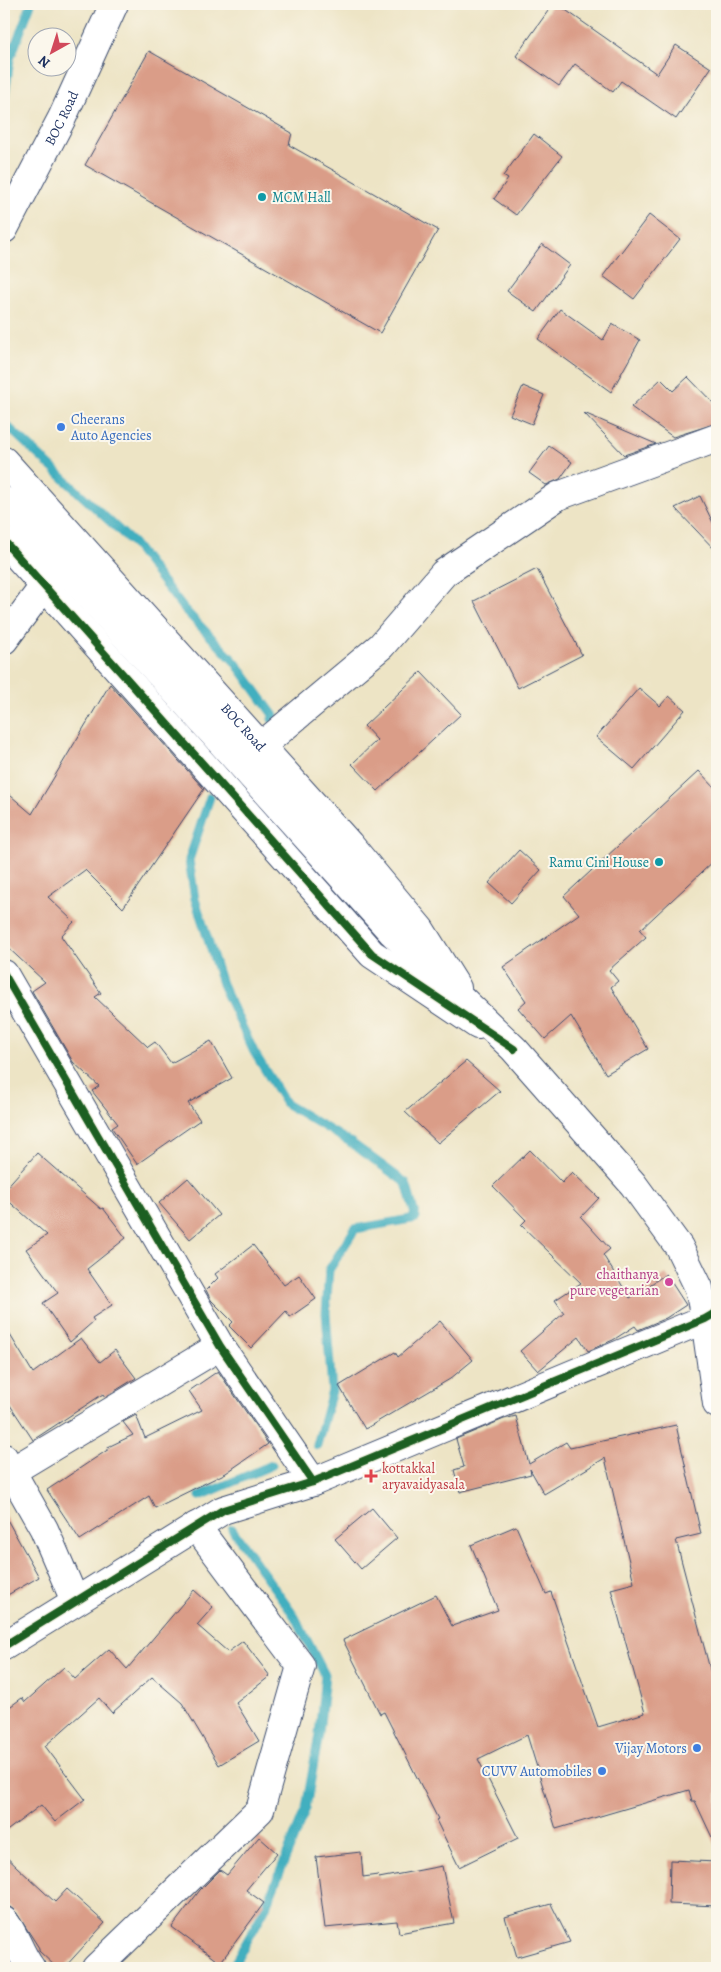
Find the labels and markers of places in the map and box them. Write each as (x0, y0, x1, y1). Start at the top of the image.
place label: MCM Hall (272, 188, 331, 207)
marker: MCM Hall (256, 191, 268, 203)
place label: Cheerans Auto Agencies (70, 410, 152, 445)
marker: Cheerans Auto Agencies (55, 421, 67, 433)
place label: Ramu Cini House (549, 853, 649, 872)
marker: Ramu Cini House (653, 856, 665, 868)
place label: chaithanya pure vegetarian (570, 1265, 659, 1300)
marker: chaithanya pure vegetarian (663, 1276, 675, 1288)
place label: kottakkal aryavaidyasala (382, 1459, 465, 1494)
marker: kottakkal aryavaidyasala (364, 1469, 378, 1483)
place label: Vijay Motors (614, 1739, 687, 1758)
marker: Vijay Motors (691, 1742, 703, 1754)
place label: CUVV Automobiles (482, 1762, 592, 1781)
marker: CUVV Automobiles (596, 1765, 608, 1777)

